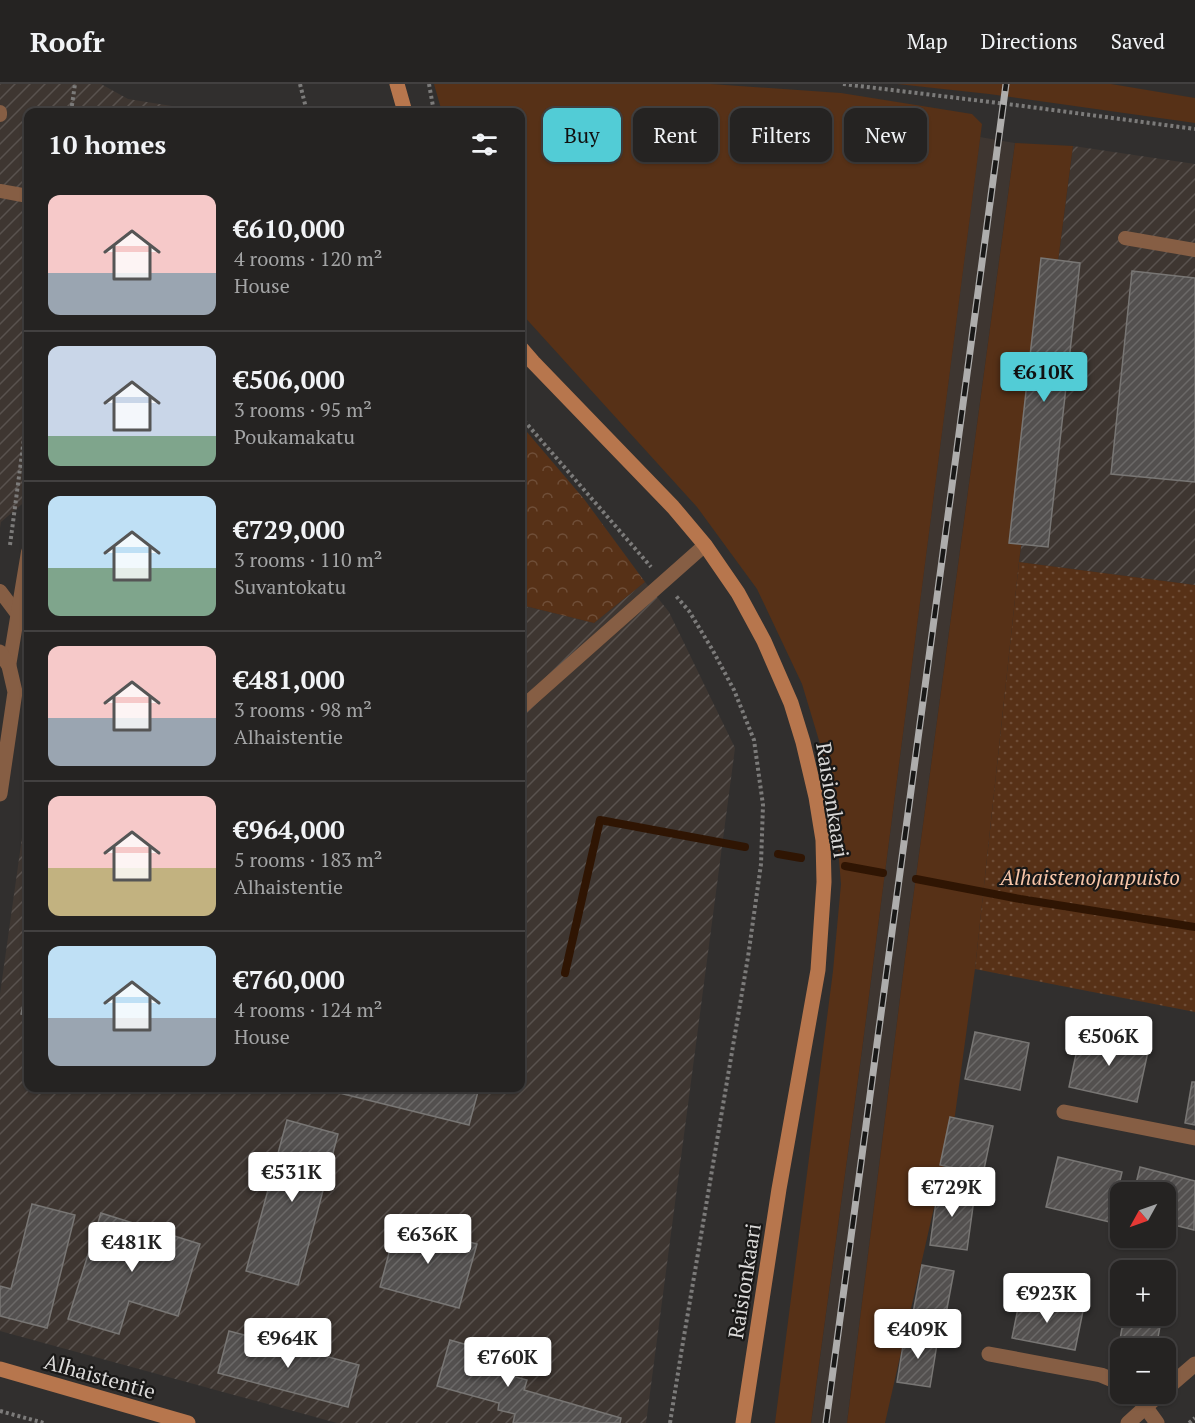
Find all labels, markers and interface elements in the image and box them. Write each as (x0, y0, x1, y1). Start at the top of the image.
text: Roofr (30, 23, 104, 60)
text: Map (907, 27, 948, 55)
text: Directions (981, 27, 1078, 55)
text: Saved (1111, 27, 1165, 55)
chip: Buy (543, 108, 621, 162)
chip: Rent (633, 108, 718, 162)
chip: Filters (730, 108, 832, 162)
chip: New (844, 108, 927, 162)
text: 10 homes (48, 127, 166, 161)
icon: filters (468, 128, 501, 161)
text: €610,000 (234, 211, 345, 245)
icon: home (96, 219, 168, 291)
text: 4 rooms · 120 m² (234, 245, 382, 272)
text: House (234, 272, 290, 299)
pin: €610K (1002, 352, 1086, 403)
text: €610K (1014, 358, 1074, 385)
text: €506,000 (234, 362, 345, 396)
icon: home (96, 370, 168, 442)
text: 3 rooms · 95 m² (234, 396, 372, 423)
text: Poukamakatu (234, 423, 355, 450)
text: €729,000 (234, 512, 345, 546)
icon: home (96, 520, 168, 592)
text: 3 rooms · 110 m² (234, 546, 382, 573)
text: Suvantokatu (234, 573, 346, 600)
text: €481,000 (234, 662, 345, 696)
icon: home (96, 670, 168, 742)
text: 3 rooms · 98 m² (234, 696, 372, 723)
text: Alhaistentie (234, 723, 343, 750)
street label: Raisionkaari (810, 740, 856, 860)
text: €964,000 (234, 812, 345, 846)
icon: home (96, 820, 168, 892)
text: 5 rooms · 183 m² (234, 846, 382, 873)
park label: Alhaistenojanpuisto (998, 863, 1180, 891)
text: Alhaistentie (234, 873, 343, 900)
text: €760,000 (234, 962, 345, 996)
icon: home (96, 970, 168, 1042)
text: 4 rooms · 124 m² (234, 996, 382, 1023)
pin: €506K (1067, 1016, 1151, 1067)
text: €506K (1079, 1022, 1139, 1049)
text: House (234, 1023, 290, 1050)
pin: €531K (250, 1152, 334, 1203)
text: €531K (262, 1158, 322, 1185)
pin: €729K (910, 1167, 994, 1218)
text: €729K (922, 1173, 982, 1200)
north arrow (1110, 1182, 1176, 1248)
map controls (1110, 1182, 1176, 1404)
pin: €636K (386, 1214, 470, 1265)
text: €636K (398, 1220, 458, 1247)
street label: Raisionkaari (721, 1221, 767, 1341)
pin: €481K (90, 1222, 174, 1273)
text: €481K (102, 1228, 162, 1255)
button: + (1110, 1260, 1176, 1326)
pin: €923K (1005, 1273, 1089, 1324)
text: €923K (1017, 1279, 1077, 1306)
pin: €409K (876, 1309, 960, 1360)
text: €409K (888, 1315, 948, 1342)
pin: €964K (246, 1318, 330, 1369)
text: €964K (258, 1324, 318, 1351)
pin: €760K (466, 1337, 550, 1388)
button: − (1110, 1338, 1176, 1404)
text: €760K (478, 1343, 538, 1370)
street label: Alhaistentie (41, 1347, 159, 1405)

